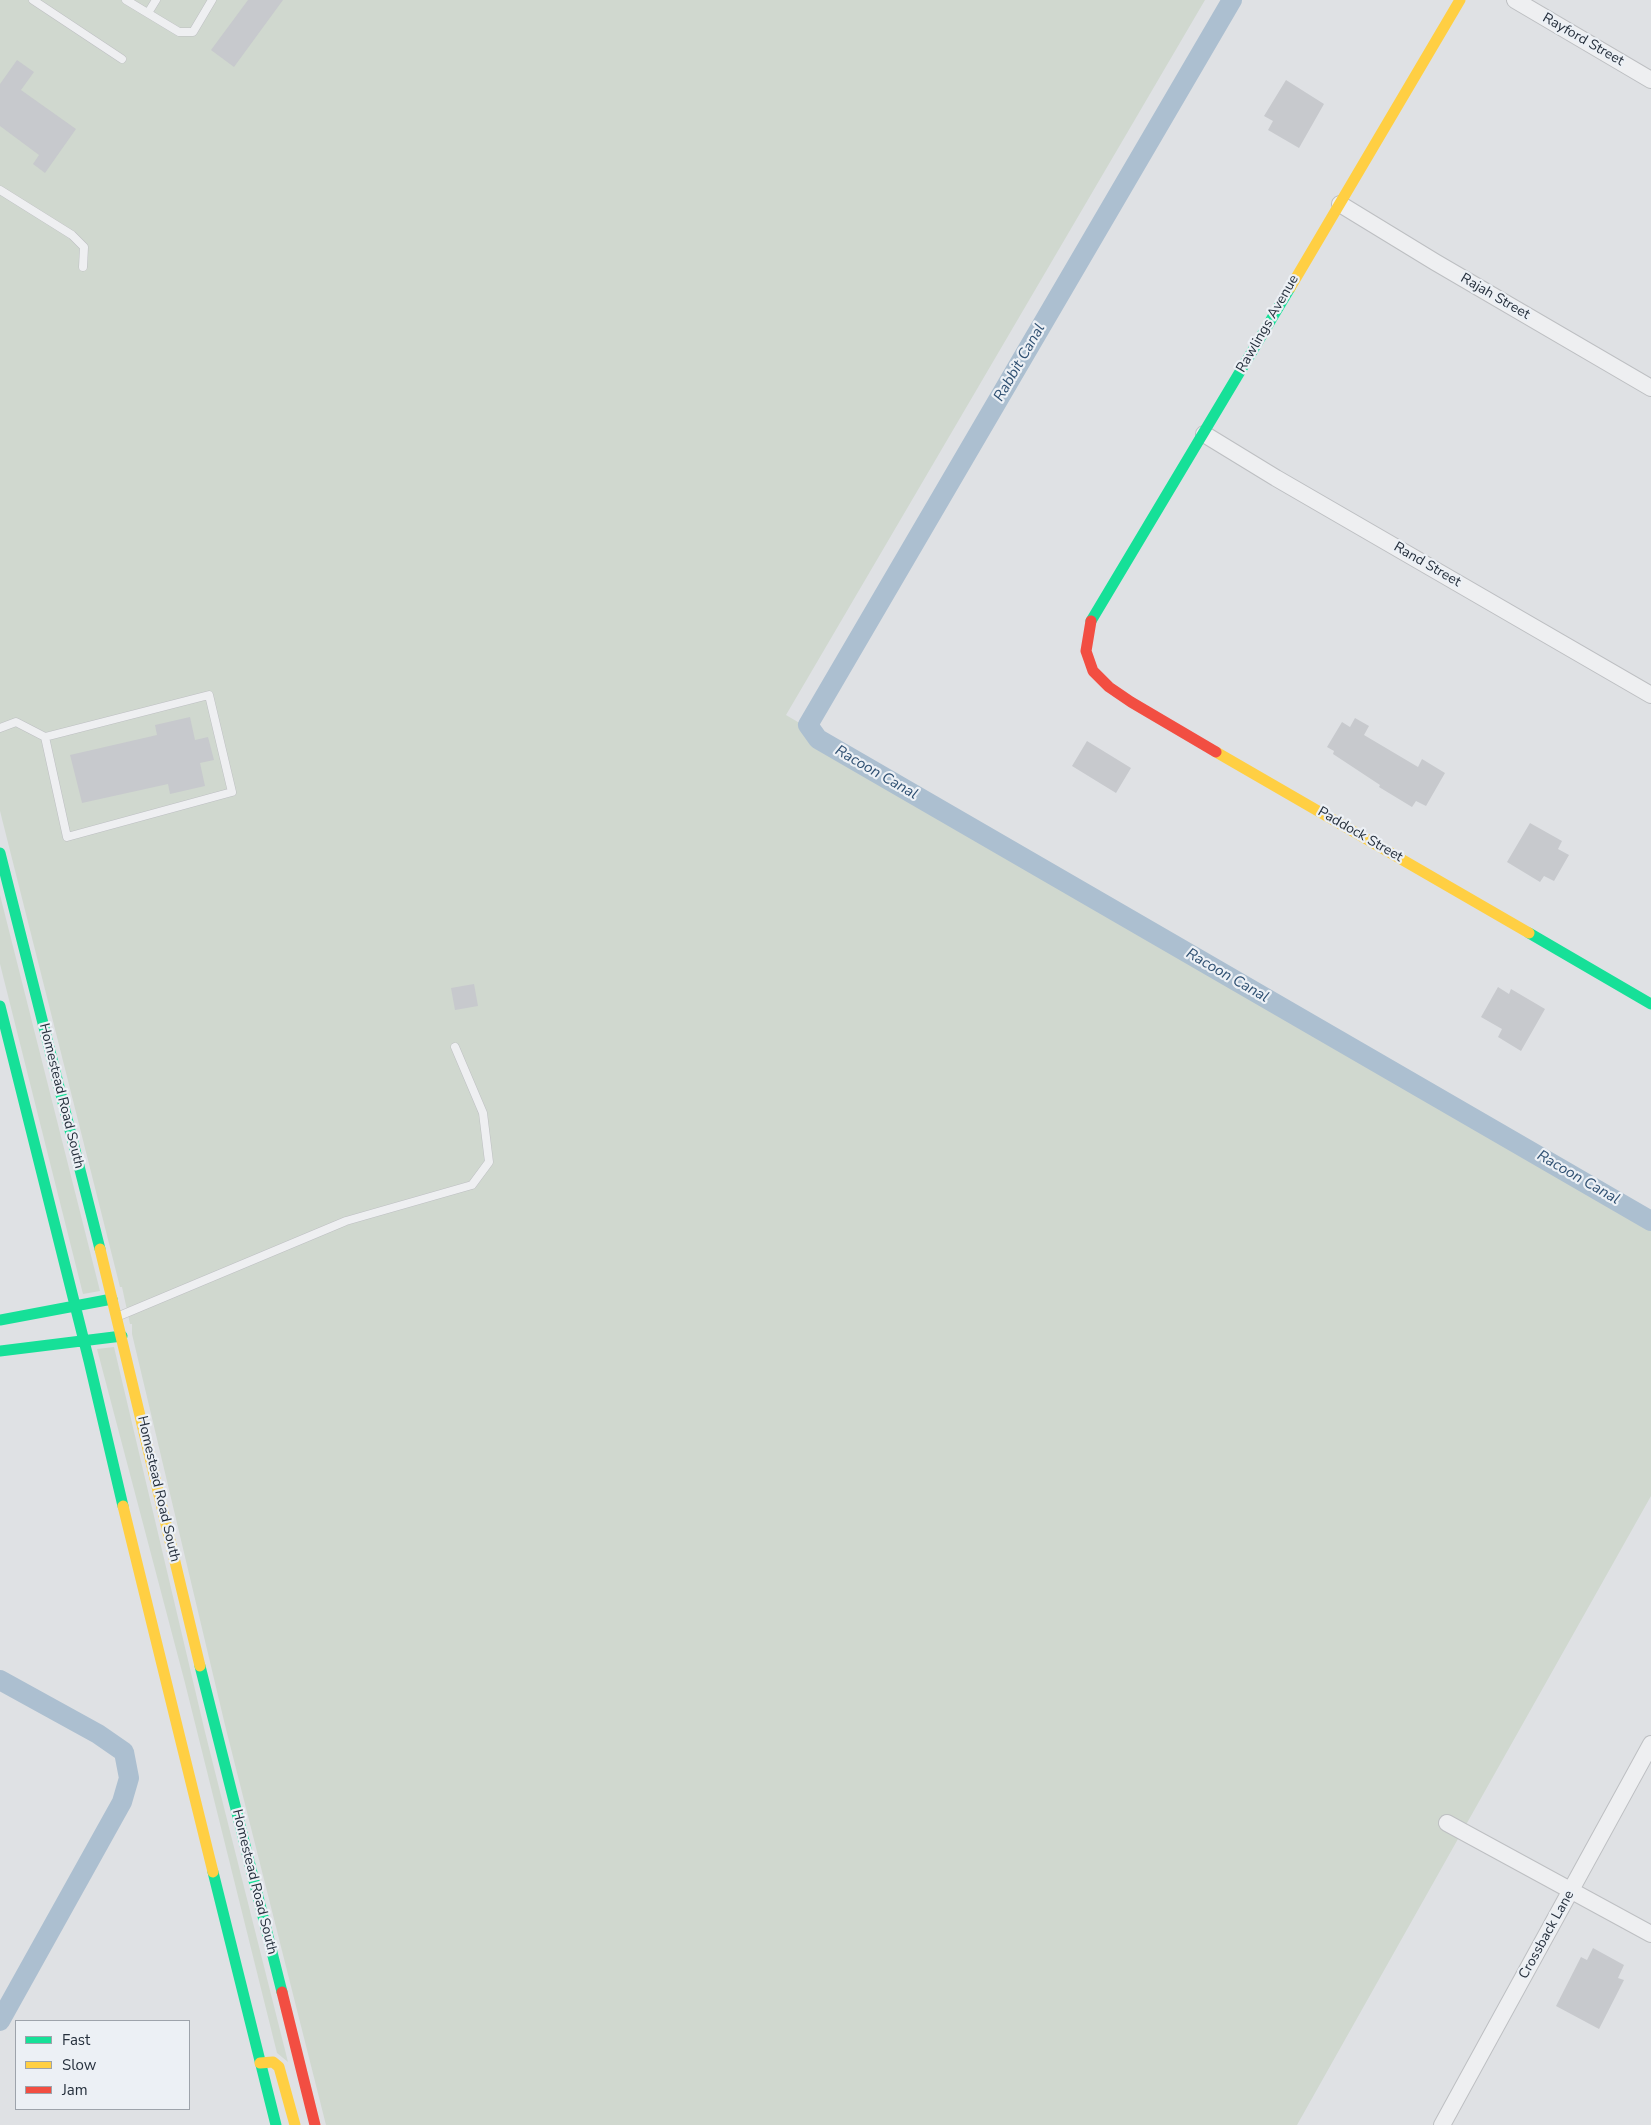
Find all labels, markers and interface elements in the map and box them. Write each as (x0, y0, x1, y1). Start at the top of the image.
street label: Rayford Street (1539, 10, 1627, 70)
street label: Rajah Street (1457, 270, 1533, 324)
street label: Rawlings Avenue (1233, 272, 1303, 376)
water label: Rabbit Canal (991, 321, 1049, 405)
street label: Rand Street (1390, 539, 1464, 591)
water label: Racoon Canal (831, 742, 921, 804)
street label: Paddock Street (1315, 804, 1405, 866)
water label: Racoon Canal (1182, 945, 1272, 1007)
street label: Homestead Road South (35, 1022, 87, 1170)
water label: Racoon Canal (1533, 1147, 1623, 1209)
street label: Homestead Road South (133, 1414, 183, 1564)
street label: Homestead Road South (228, 1808, 280, 1956)
street label: Crossback Lane (1516, 1888, 1578, 1982)
legend (15, 2020, 190, 2110)
text: Fast (62, 2030, 90, 2050)
text: Slow (62, 2055, 96, 2075)
text: Jam (62, 2080, 88, 2100)

